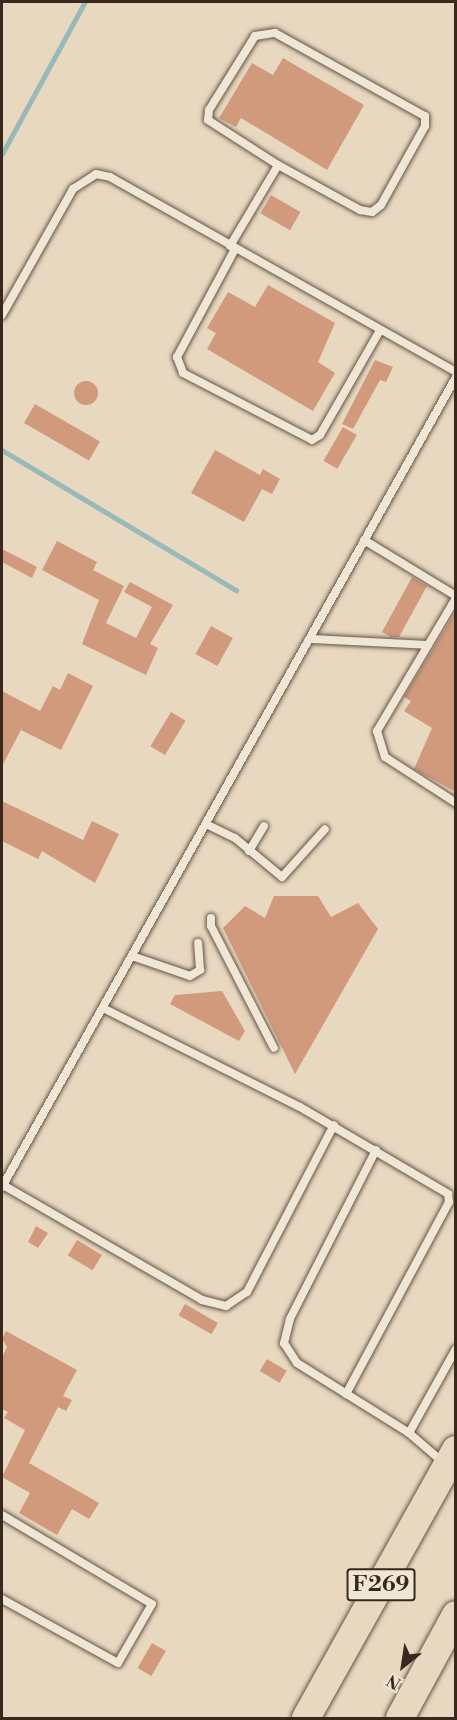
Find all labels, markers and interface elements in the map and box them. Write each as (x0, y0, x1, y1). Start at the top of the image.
road number: F269 (346, 1566, 416, 1604)
north arrow (373, 1636, 433, 1696)
text: N (384, 1670, 404, 1693)

